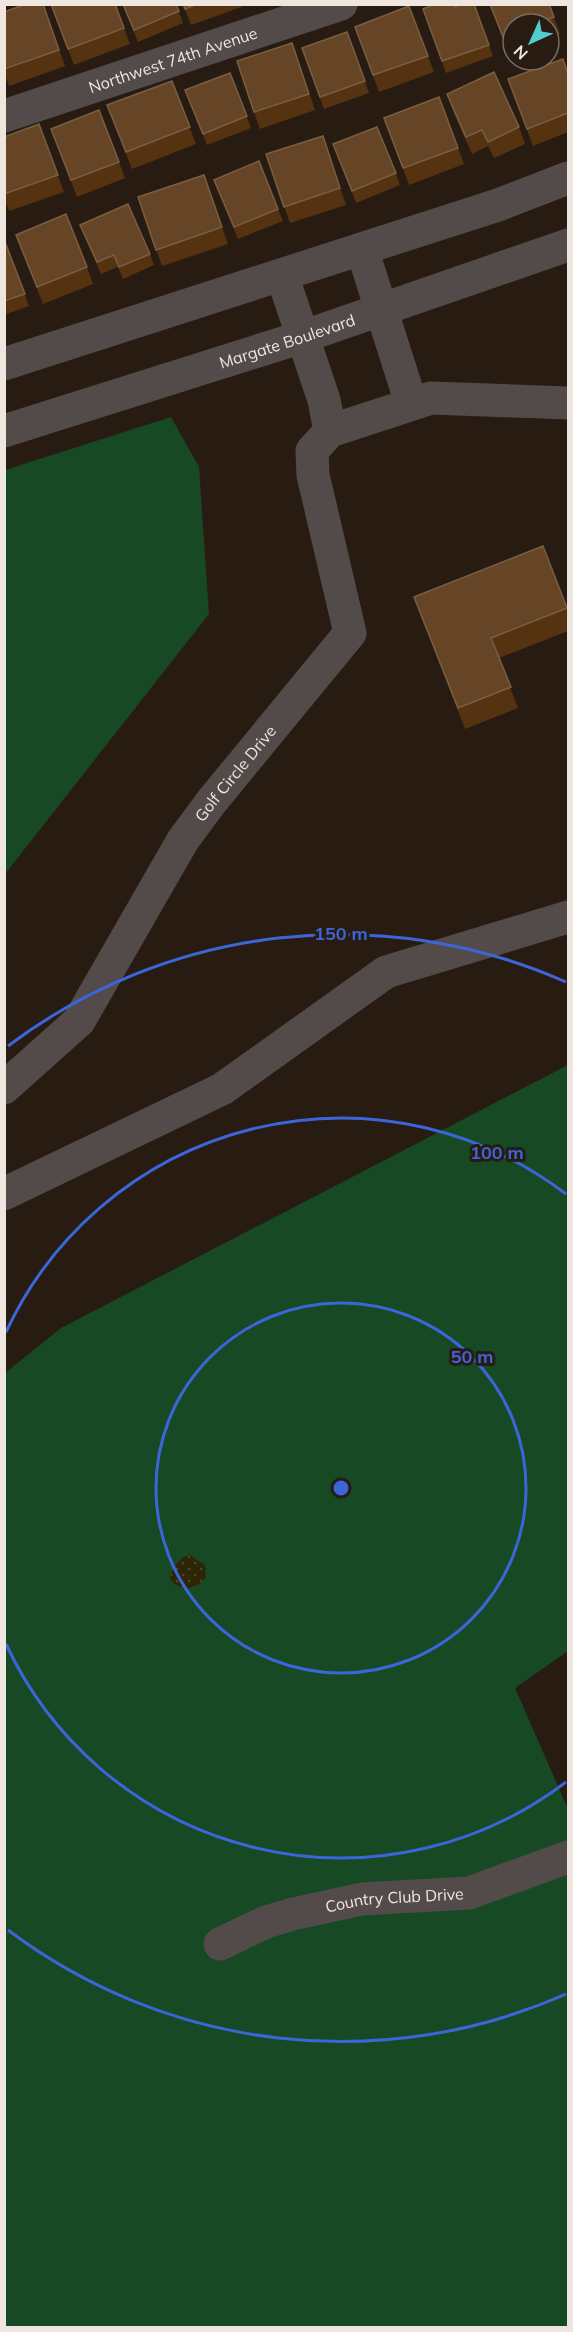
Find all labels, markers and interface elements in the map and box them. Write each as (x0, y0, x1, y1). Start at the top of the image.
north arrow (501, 12, 561, 72)
street label: Northwest 74th Avenue (86, 23, 260, 97)
text: N (509, 41, 532, 64)
street label: Margate Boulevard (217, 309, 358, 373)
street label: Golf Circle Drive (190, 721, 280, 825)
text: 150 m (314, 922, 368, 945)
text: 100 m (470, 1141, 524, 1164)
text: 50 m (451, 1345, 493, 1368)
centre of rings (331, 1478, 351, 1498)
street label: Country Club Drive (323, 1883, 464, 1917)

